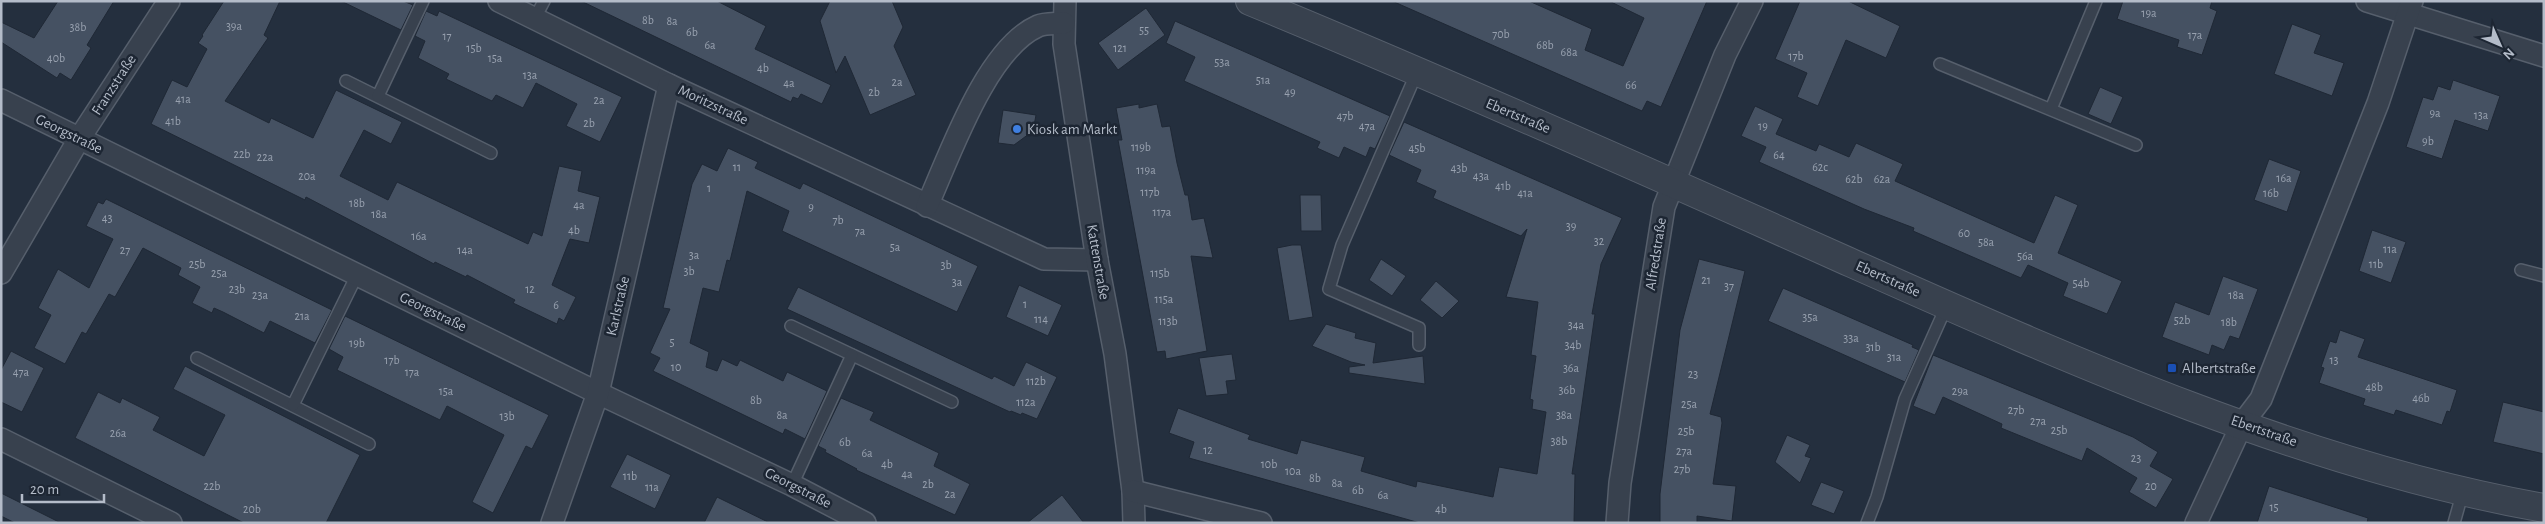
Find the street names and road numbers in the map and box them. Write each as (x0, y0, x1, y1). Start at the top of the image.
street label: Franzstraße (89, 52, 139, 118)
street label: Moritzstraße (676, 82, 750, 128)
street label: Ebertstraße (1483, 96, 1553, 136)
street label: Georgstraße (33, 111, 105, 157)
street label: Alfredstraße (1643, 216, 1669, 292)
street label: Kattenstraße (1084, 223, 1112, 301)
street label: Ebertstraße (1854, 258, 1922, 300)
street label: Karlstraße (604, 275, 632, 337)
street label: Georgstraße (397, 289, 469, 335)
street label: Ebertstraße (2229, 413, 2299, 449)
street label: Georgstraße (762, 465, 834, 511)

